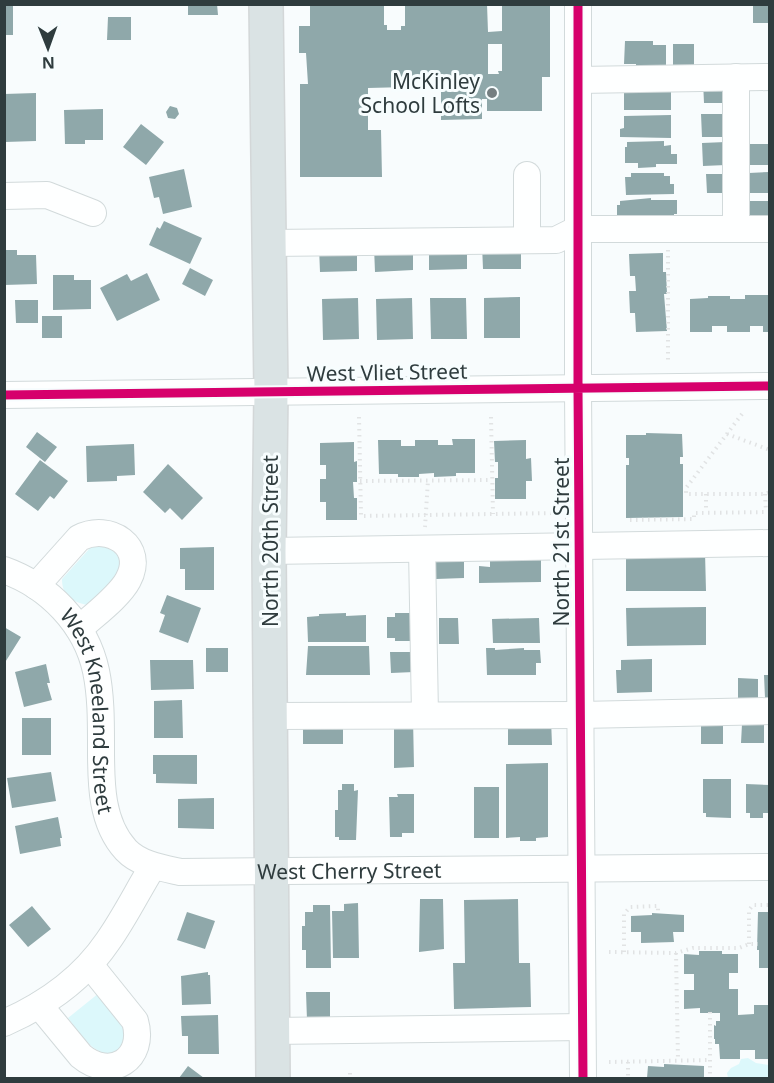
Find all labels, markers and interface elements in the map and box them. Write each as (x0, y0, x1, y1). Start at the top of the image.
north arrow (18, 18, 78, 78)
text: N (42, 52, 55, 74)
place label: McKinley School Lofts (361, 67, 480, 119)
marker: McKinley School Lofts (485, 86, 499, 100)
street label: West Vliet Street (306, 357, 468, 387)
street label: North 20th Street (256, 455, 284, 627)
street label: North 21st Street (547, 457, 575, 627)
street label: West Kneeland Street (54, 602, 120, 817)
street label: West Cherry Street (257, 856, 442, 885)

